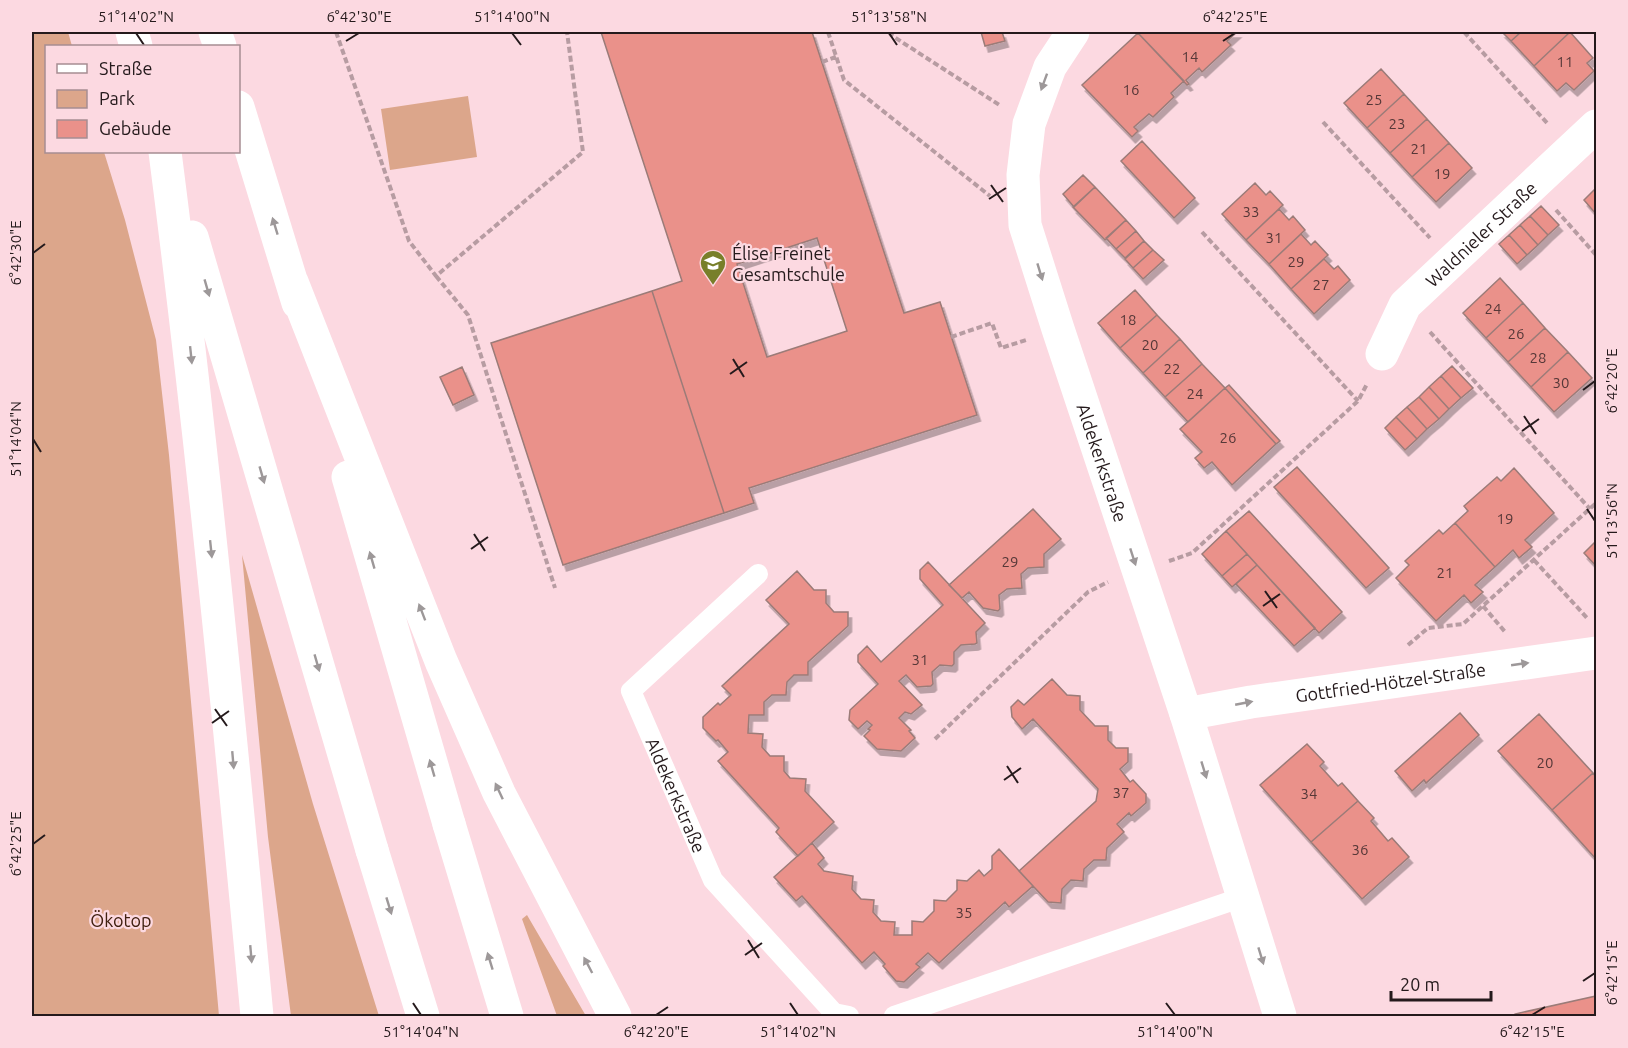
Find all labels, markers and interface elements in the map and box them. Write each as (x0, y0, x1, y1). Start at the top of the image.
text: 51°14'02"N (98, 8, 174, 25)
text: 6°42'30"E (326, 8, 392, 25)
text: 51°14'00"N (474, 8, 550, 25)
text: 51°13'58"N (851, 8, 927, 25)
text: 6°42'25"E (1202, 8, 1268, 25)
legend (45, 45, 240, 153)
house number: 14 (1182, 48, 1198, 65)
house number: 11 (1557, 53, 1573, 70)
text: Straße (99, 58, 152, 78)
one-way arrow (1039, 73, 1049, 91)
house number: 16 (1123, 81, 1139, 98)
text: Park (99, 88, 135, 108)
house number: 25 (1366, 91, 1382, 108)
house number: 23 (1389, 115, 1405, 132)
text: Gebäude (99, 118, 171, 138)
house number: 21 (1411, 140, 1427, 157)
house number: 19 (1434, 165, 1450, 182)
street label: Waldnieler Straße (1421, 177, 1540, 291)
house number: 33 (1243, 203, 1259, 220)
one-way arrow (270, 217, 279, 235)
text: 6°42'30"E (7, 220, 24, 286)
house number: 31 (1266, 229, 1282, 246)
place label: Élise Freinet Gesamtschule (732, 242, 845, 284)
school or university icon: Élise Freinet Gesamtschule (698, 248, 728, 286)
house number: 29 (1288, 253, 1304, 270)
one-way arrow (1036, 263, 1045, 281)
house number: 27 (1313, 276, 1329, 293)
one-way arrow (203, 279, 212, 297)
house number: 24 (1485, 300, 1501, 317)
house number: 18 (1120, 311, 1136, 328)
house number: 26 (1508, 325, 1524, 342)
house number: 20 (1142, 336, 1158, 353)
one-way arrow (186, 346, 195, 365)
text: 6°42'20"E (1603, 348, 1620, 414)
house number: 28 (1530, 349, 1546, 366)
house number: 22 (1164, 360, 1180, 377)
house number: 30 (1553, 374, 1569, 391)
house number: 24 (1187, 385, 1203, 402)
text: 51°14'04"N (7, 401, 24, 477)
street label: Aldekerkstraße (1074, 401, 1131, 524)
house number: 26 (1220, 429, 1236, 446)
one-way arrow (258, 467, 267, 485)
text: 51°13'56"N (1603, 483, 1620, 559)
house number: 19 (1497, 510, 1513, 527)
one-way arrow (206, 540, 216, 559)
one-way arrow (1129, 548, 1139, 566)
one-way arrow (367, 551, 377, 569)
house number: 29 (1002, 553, 1018, 570)
house number: 21 (1437, 564, 1453, 581)
one-way arrow (417, 603, 426, 621)
house number: 31 (912, 651, 928, 668)
one-way arrow (313, 654, 322, 672)
street label: Gottfried-Hötzel-Straße (1294, 659, 1487, 706)
one-way arrow (1511, 659, 1530, 669)
one-way arrow (1235, 698, 1254, 707)
street label: Aldekerkstraße (642, 734, 710, 856)
one-way arrow (228, 751, 238, 770)
house number: 20 (1537, 754, 1553, 771)
one-way arrow (427, 758, 437, 777)
one-way arrow (1200, 761, 1209, 779)
one-way arrow (494, 783, 503, 800)
house number: 37 (1113, 784, 1129, 801)
house number: 34 (1301, 785, 1317, 802)
text: 6°42'25"E (7, 811, 24, 877)
house number: 36 (1352, 841, 1368, 858)
one-way arrow (385, 897, 394, 915)
house number: 35 (956, 904, 972, 921)
park label: Ökotop (90, 910, 152, 930)
text: 6°42'15"E (1603, 940, 1620, 1006)
one-way arrow (246, 945, 256, 964)
one-way arrow (1257, 947, 1266, 965)
one-way arrow (485, 951, 494, 969)
one-way arrow (583, 956, 592, 973)
scale bar (1391, 964, 1492, 1002)
text: 20 m (1400, 974, 1440, 994)
text: 51°14'04"N (383, 1023, 459, 1040)
text: 6°42'20"E (623, 1023, 689, 1040)
text: 51°14'02"N (760, 1023, 836, 1040)
text: 51°14'00"N (1137, 1023, 1213, 1040)
text: 6°42'15"E (1499, 1023, 1565, 1040)

